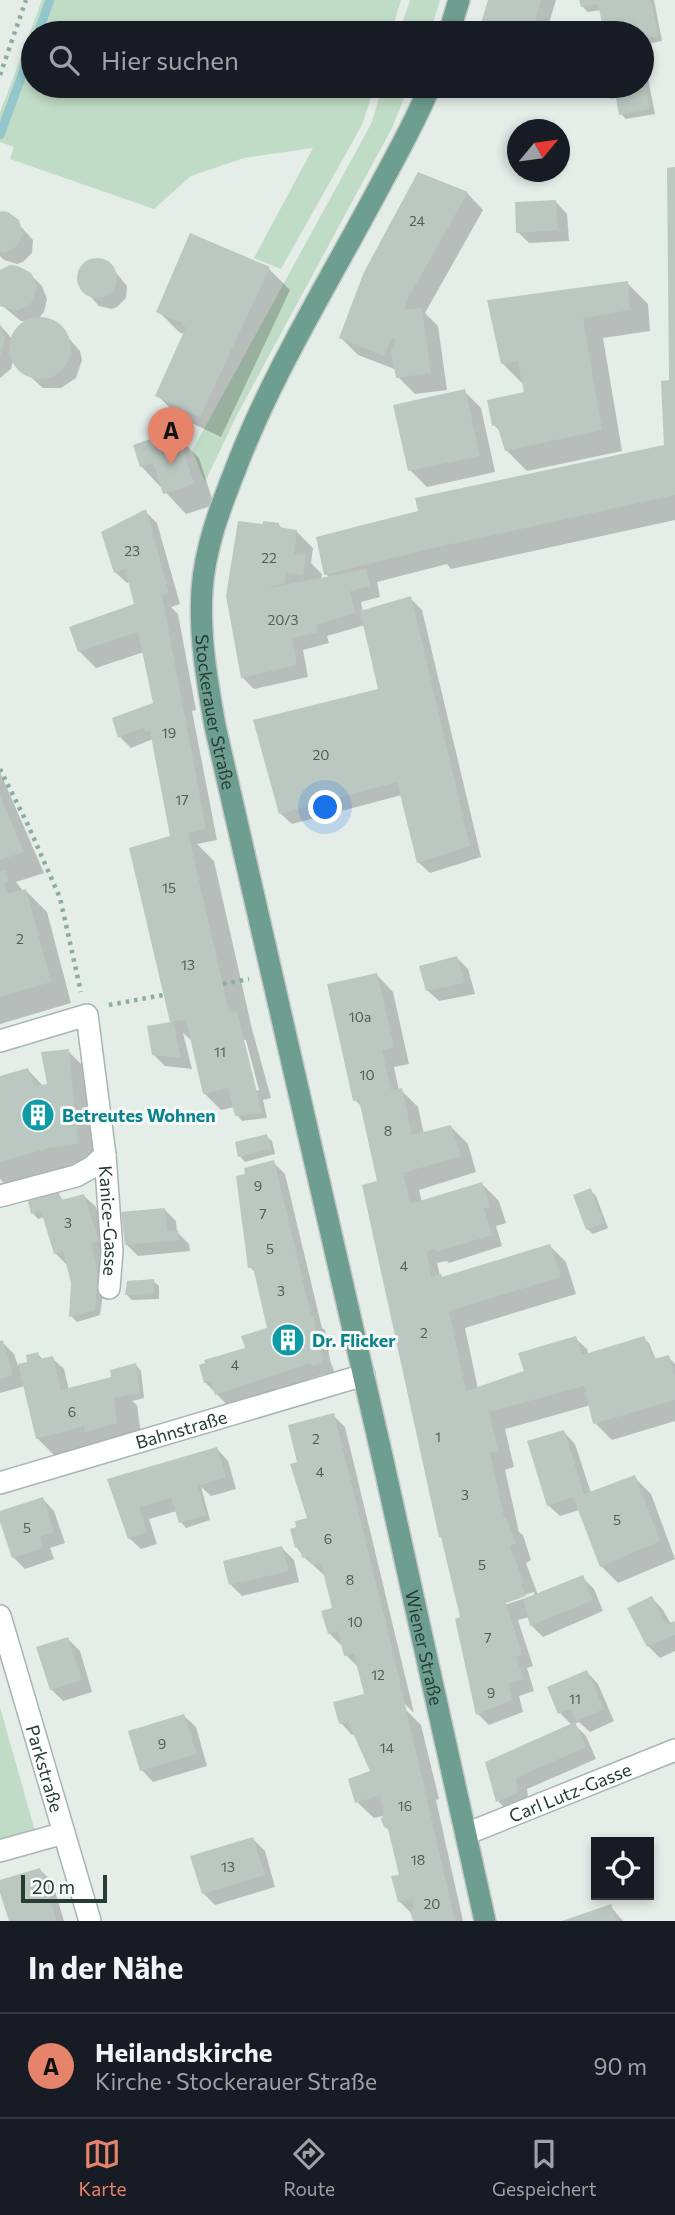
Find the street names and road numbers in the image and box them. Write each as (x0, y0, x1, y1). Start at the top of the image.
street label: Stockerauer Straße (191, 633, 240, 792)
street label: Kanice-Gasse (95, 1165, 123, 1277)
street label: Bahnstraße (133, 1405, 229, 1453)
street label: Wiener Straße (401, 1588, 448, 1707)
street label: Parkstraße (22, 1722, 68, 1815)
street label: Carl Lutz-Gasse (506, 1758, 634, 1827)

